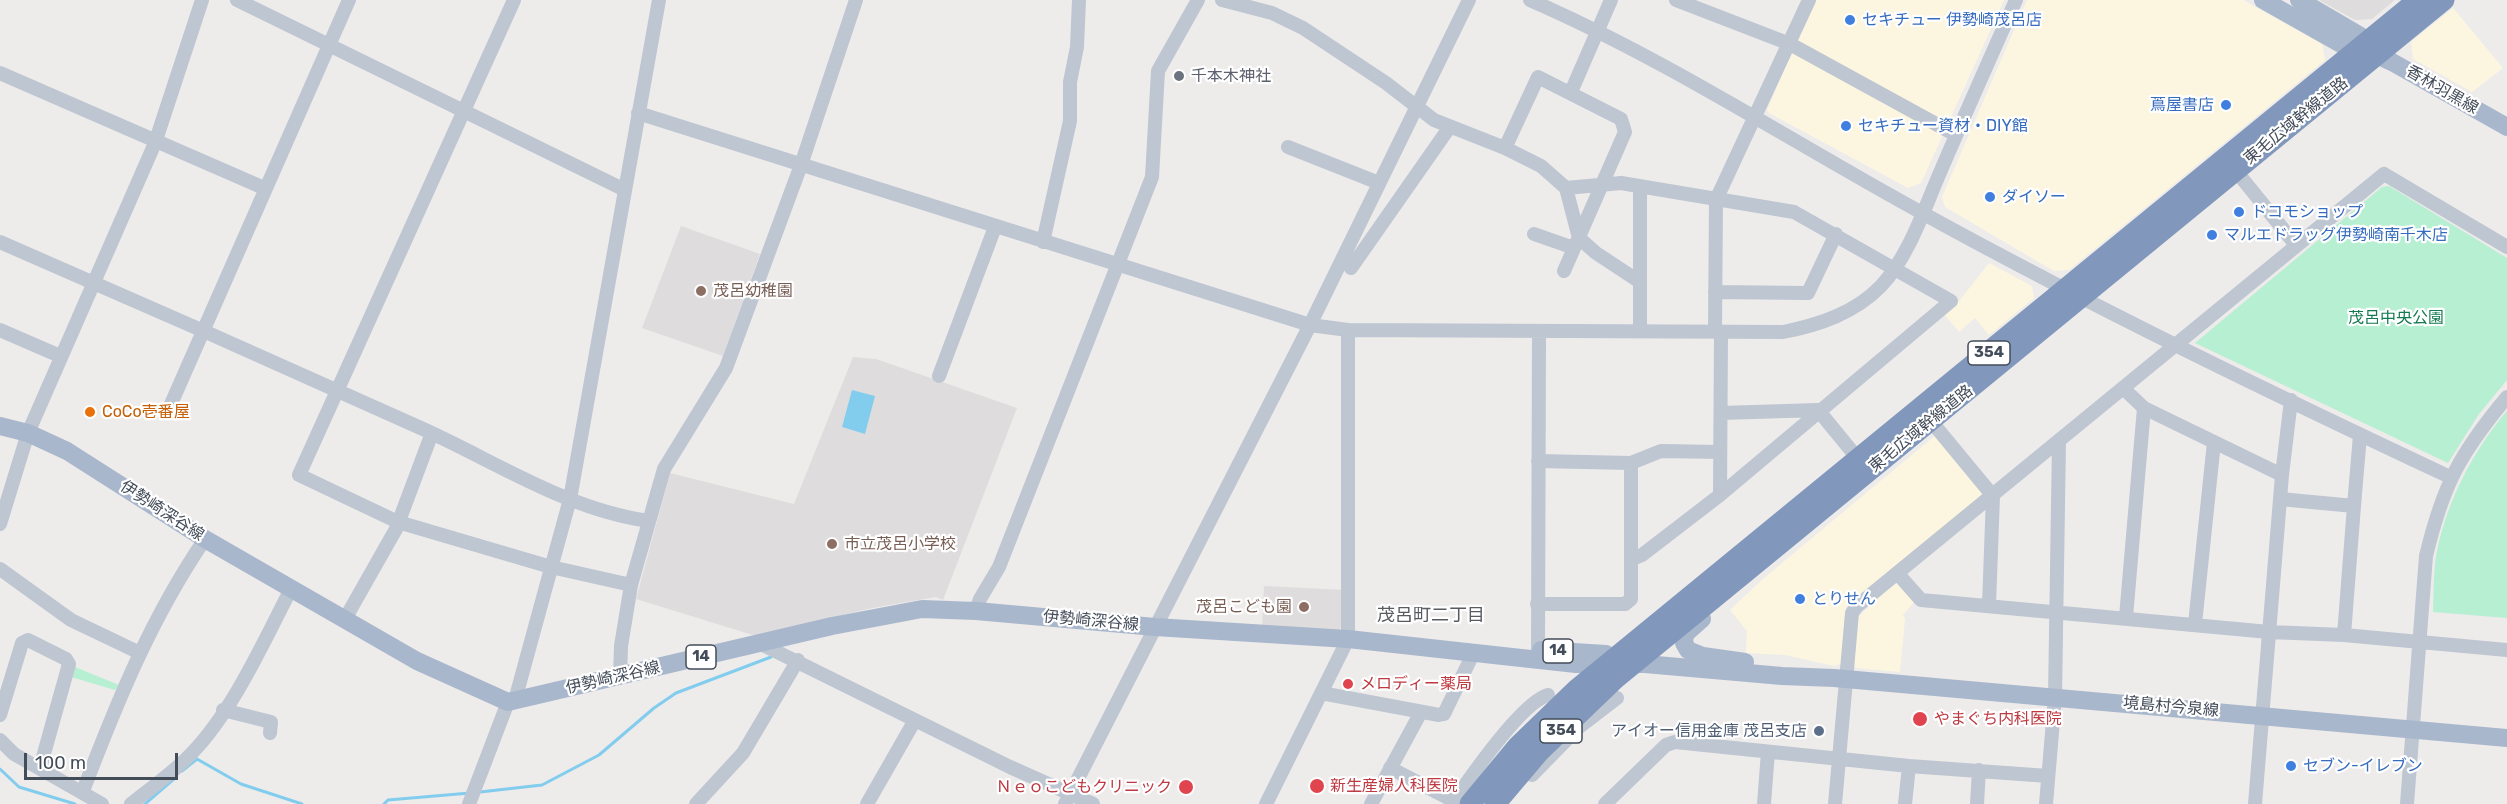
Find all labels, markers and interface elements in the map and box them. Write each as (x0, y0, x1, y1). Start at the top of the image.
place label: セキチュー 伊勢崎茂呂店 (1862, 10, 2042, 30)
marker: セキチュー 伊勢崎茂呂店 (1843, 13, 1857, 27)
street label: 香林羽黒線 (2403, 62, 2481, 118)
place label: 千本木神社 (1191, 66, 1271, 86)
marker: 千本木神社 (1172, 69, 1186, 83)
street label: 東毛広域幹線道路 (2240, 73, 2352, 169)
place label: 蔦屋書店 (2150, 95, 2214, 115)
marker: 蔦屋書店 (2219, 98, 2233, 112)
place label: セキチュー資材・DIY館 (1858, 116, 2028, 136)
marker: セキチュー資材・DIY館 (1839, 119, 1853, 133)
place label: ダイソー (2002, 187, 2066, 207)
marker: ダイソー (1983, 190, 1997, 204)
place label: ドコモショップ (2251, 202, 2363, 222)
marker: ドコモショップ (2232, 205, 2246, 219)
place label: マルエドラッグ伊勢崎南千木店 (2224, 225, 2448, 245)
marker: マルエドラッグ伊勢崎南千木店 (2205, 228, 2219, 242)
place label: 茂呂幼稚園 (713, 281, 793, 301)
marker: 茂呂幼稚園 (694, 284, 708, 298)
park label: 茂呂中央公園 (2348, 308, 2444, 328)
road number: 354 (1968, 341, 2010, 365)
street label: 東毛広域幹線道路 (1865, 381, 1977, 477)
place label: CoCo壱番屋 (102, 402, 190, 422)
marker: CoCo壱番屋 (83, 405, 97, 419)
street label: 伊勢崎深谷線 (117, 477, 207, 545)
place label: 市立茂呂小学校 (844, 534, 956, 554)
marker: 市立茂呂小学校 (825, 537, 839, 551)
place label: とりせん (1812, 589, 1876, 609)
marker: とりせん (1793, 592, 1807, 606)
place label: 茂呂こども園 (1196, 597, 1292, 617)
marker: 茂呂こども園 (1297, 600, 1311, 614)
district label: 茂呂町二丁目 (1377, 605, 1485, 627)
street label: 伊勢崎深谷線 (1042, 607, 1140, 635)
road number: 14 (1543, 639, 1573, 663)
road number: 14 (686, 645, 716, 669)
street label: 伊勢崎深谷線 (564, 658, 662, 698)
place label: メロディー薬局 (1360, 674, 1472, 694)
marker: メロディー薬局 (1341, 677, 1355, 691)
street label: 境島村今泉線 (2122, 693, 2220, 721)
place label: やまぐち内科医院 (1934, 709, 2062, 729)
marker: やまぐち内科医院 (1911, 710, 1929, 728)
road number: 354 (1540, 719, 1582, 743)
place label: アイオー信用金庫 茂呂支店 (1611, 721, 1807, 741)
marker: アイオー信用金庫 茂呂支店 (1812, 724, 1826, 738)
scale bar (27, 741, 182, 779)
text: 100 m (35, 752, 86, 774)
place label: セブン-イレブン (2303, 756, 2423, 776)
marker: セブン-イレブン (2284, 759, 2298, 773)
place label: 新生産婦人科医院 (1330, 776, 1458, 796)
place label: Ｎｅｏこどもクリニック (996, 777, 1172, 797)
marker: 新生産婦人科医院 (1308, 777, 1326, 795)
marker: Ｎｅｏこどもクリニック (1177, 778, 1195, 796)

